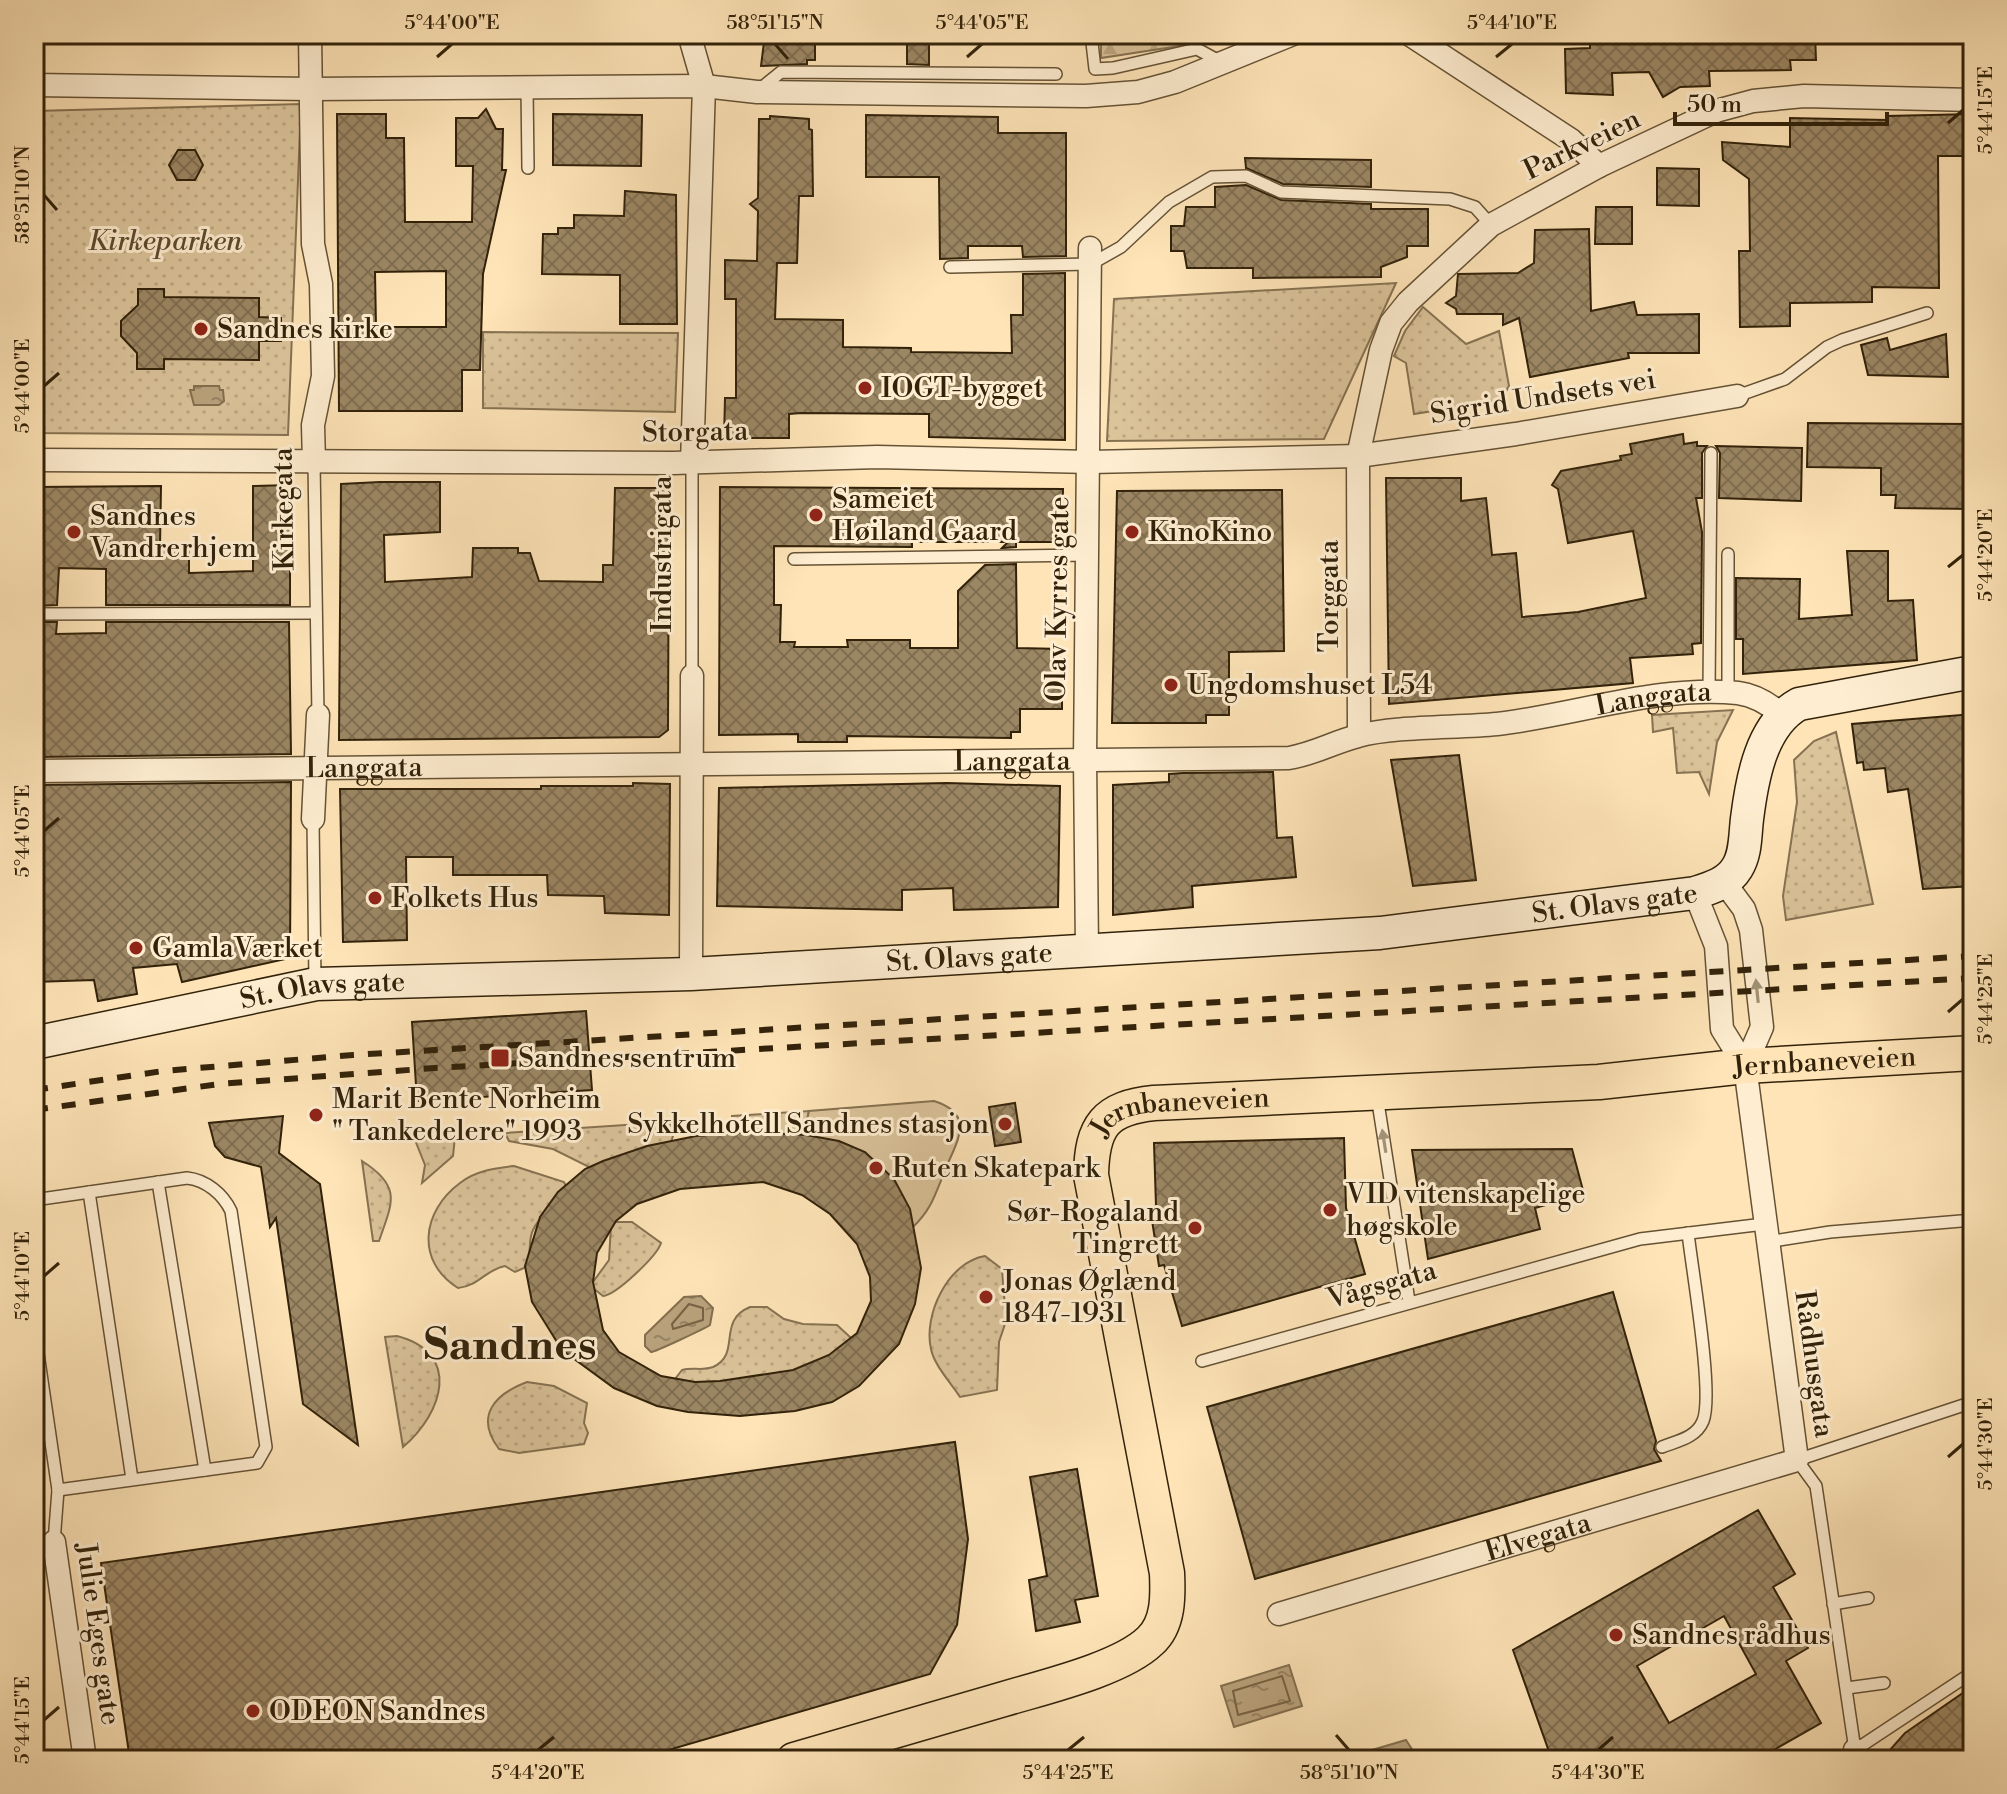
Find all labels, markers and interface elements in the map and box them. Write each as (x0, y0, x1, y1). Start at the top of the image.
text: 5°44'00"E (404, 11, 500, 36)
text: 58°51'15"N (726, 11, 824, 36)
text: 5°44'05"E (936, 11, 1028, 36)
text: 5°44'10"E (1467, 11, 1557, 36)
text: 5°44'15"E (1974, 66, 1999, 154)
scale bar (1675, 76, 1887, 126)
text: 50 m (1687, 90, 1742, 120)
street label: Parkveien (1518, 102, 1647, 188)
text: 58°51'10"N (11, 146, 36, 244)
park label: Kirkeparken (88, 224, 242, 259)
place label: Sandnes kirke (217, 312, 393, 347)
marker: Sandnes kirke (192, 320, 210, 338)
text: 5°44'00"E (11, 338, 36, 434)
street label: Sigrid Undsets vei (1428, 362, 1658, 432)
place label: IOGT-bygget (881, 371, 1044, 406)
marker: IOGT-bygget (856, 379, 874, 397)
street label: Storgata (641, 414, 749, 450)
street label: Kirkegata (265, 446, 303, 571)
street label: Industrigata (645, 475, 680, 632)
place label: Sameiet Høiland Gaard (832, 482, 1017, 549)
street label: Olav Kyrres gate (1039, 496, 1077, 702)
place label: Sandnes Vandrerhjem (89, 499, 257, 566)
marker: Sameiet Høiland Gaard (807, 506, 825, 524)
text: 5°44'20"E (1974, 508, 1999, 602)
place label: KinoKino (1148, 515, 1272, 550)
marker: Sandnes Vandrerhjem (65, 523, 83, 541)
marker: KinoKino (1123, 523, 1141, 541)
street label: Torggata (1312, 539, 1347, 652)
place label: Ungdomshuset L54 (1187, 668, 1433, 703)
street label: Langgata (1592, 674, 1713, 724)
marker: Ungdomshuset L54 (1162, 676, 1180, 694)
street label: Langgata (953, 743, 1072, 779)
street label: Langgata (305, 749, 424, 786)
text: 5°44'05"E (11, 785, 36, 877)
street label: St. Olavs gate (1530, 875, 1700, 931)
place label: Folkets Hus (391, 881, 539, 916)
marker: Folkets Hus (366, 889, 384, 907)
place label: GamlaVærket (152, 931, 323, 966)
street label: St. Olavs gate (885, 935, 1054, 980)
marker: GamlaVærket (127, 939, 145, 957)
text: 5°44'25"E (1974, 953, 1999, 1045)
street label: St. Olavs gate (237, 964, 406, 1017)
one-way arrow (1751, 979, 1764, 1004)
street label: Jernbaneveien (1730, 1039, 1917, 1085)
place label: Sandnes sentrum (518, 1041, 736, 1076)
marker: Sandnes sentrum (489, 1047, 511, 1069)
street label: Jernbaneveien (1081, 1080, 1271, 1144)
place label: Marit Bente Norheim " Tankedelere" 1993 (332, 1082, 601, 1149)
marker: Marit Bente Norheim " Tankedelere" 1993 (307, 1106, 325, 1124)
place label: Sykkelhotell Sandnes stasjon (627, 1107, 989, 1142)
marker: Sykkelhotell Sandnes stasjon (996, 1115, 1014, 1133)
one-way arrow (1377, 1128, 1390, 1153)
place label: Ruten Skatepark (892, 1151, 1101, 1186)
marker: Ruten Skatepark (867, 1159, 885, 1177)
place label: VID vitenskapelige høgskole (1345, 1177, 1586, 1244)
place label: Sør-Rogaland Tingrett (1007, 1195, 1179, 1262)
marker: VID vitenskapelige høgskole (1321, 1201, 1339, 1219)
marker: Sør-Rogaland Tingrett (1186, 1219, 1204, 1237)
text: 5°44'10"E (11, 1231, 36, 1321)
street label: Vågsgata (1322, 1253, 1441, 1318)
place label: Jonas Øglænd 1847-1931 (1001, 1264, 1176, 1331)
marker: Jonas Øglænd 1847-1931 (977, 1288, 995, 1306)
street label: Rådhusgata (1786, 1288, 1842, 1441)
district label: Sandnes (423, 1318, 597, 1373)
text: 5°44'30"E (1974, 1398, 1999, 1490)
street label: Elvegata (1481, 1505, 1596, 1569)
street label: Julie Eges gate (68, 1540, 128, 1727)
place label: Sandnes rådhus (1632, 1618, 1831, 1653)
marker: Sandnes rådhus (1607, 1626, 1625, 1644)
text: 5°44'15"E (11, 1676, 36, 1764)
place label: ODEON Sandnes (269, 1694, 486, 1729)
marker: ODEON Sandnes (244, 1702, 262, 1720)
text: 5°44'20"E (491, 1761, 585, 1786)
text: 5°44'25"E (1022, 1761, 1114, 1786)
text: 58°51'10"N (1300, 1761, 1398, 1786)
text: 5°44'30"E (1552, 1761, 1644, 1786)

